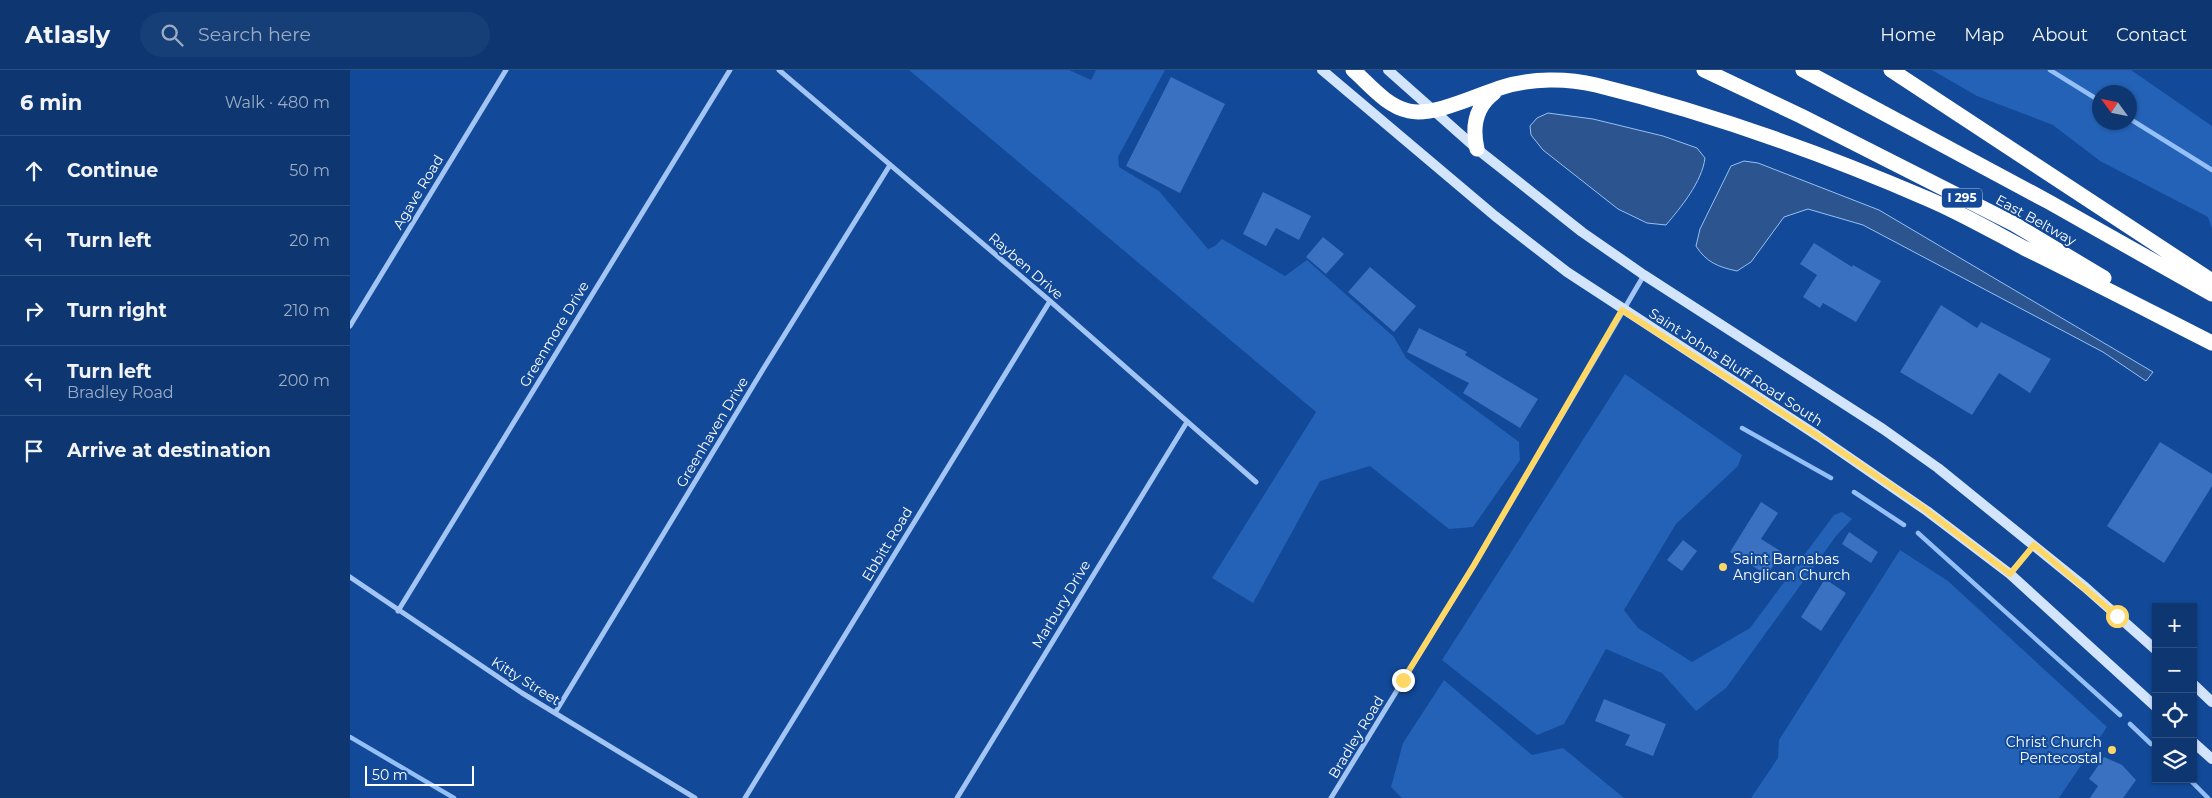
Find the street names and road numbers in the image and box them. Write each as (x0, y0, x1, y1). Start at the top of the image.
street label: Agave Road (389, 151, 447, 233)
road number: I 295 (1942, 189, 1982, 208)
street label: East Beltway (1992, 190, 2080, 250)
street label: Rayben Drive (985, 229, 1067, 303)
street label: Greenmore Drive (515, 278, 593, 390)
street label: Saint Johns Bluff Road South (1646, 304, 1826, 430)
street label: Greenhaven Drive (672, 373, 752, 491)
street label: Ebbitt Road (858, 504, 916, 584)
street label: Marbury Drive (1028, 557, 1094, 651)
street label: Kitty Street (488, 653, 564, 709)
street label: Bradley Road (1324, 692, 1388, 782)

